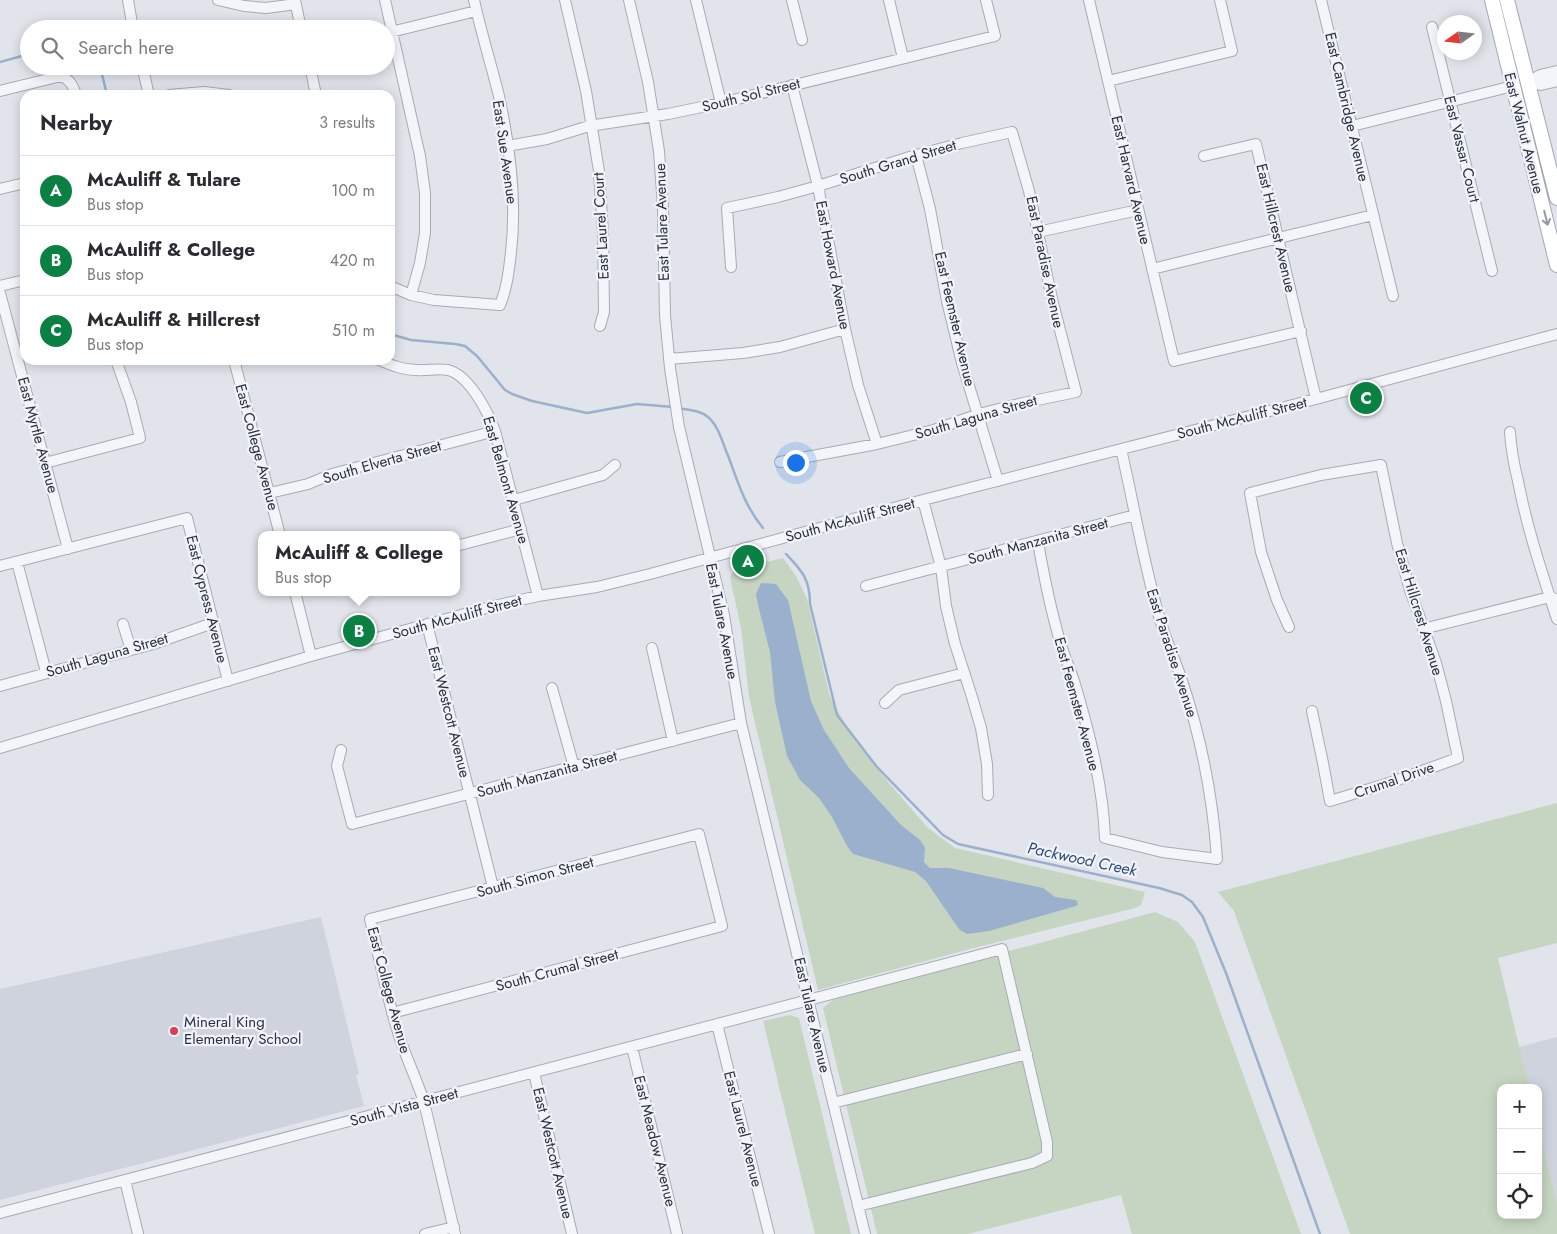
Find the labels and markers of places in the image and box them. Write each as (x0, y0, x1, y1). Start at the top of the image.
pin: C (1350, 379, 1382, 417)
pin: A (732, 542, 764, 580)
pin: B (343, 612, 375, 650)
place label: Mineral King Elementary School (184, 1011, 301, 1050)
marker: Mineral King Elementary School (168, 1025, 180, 1037)

